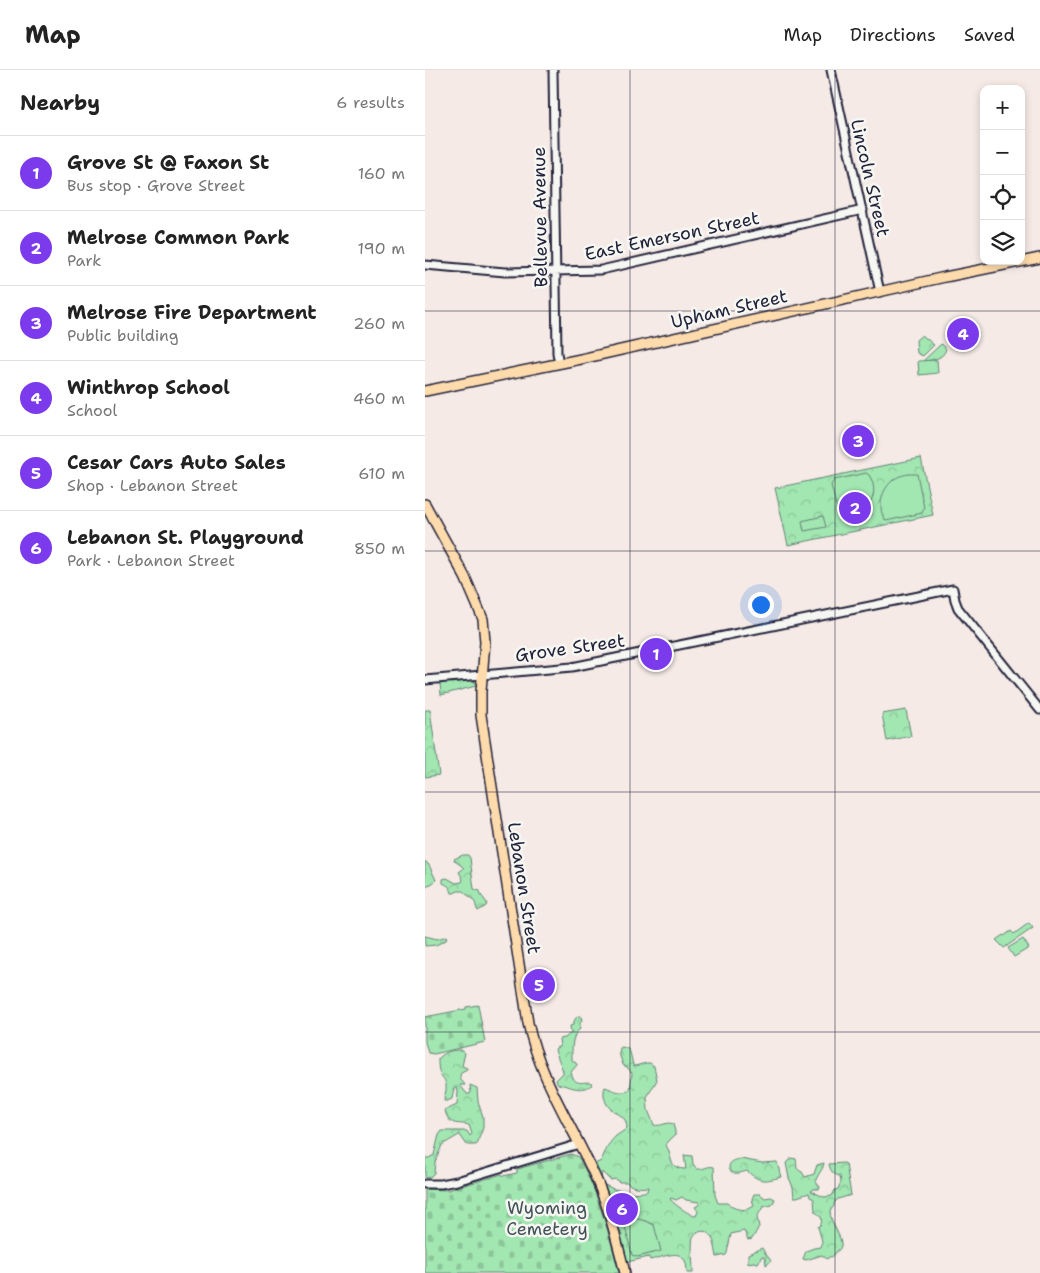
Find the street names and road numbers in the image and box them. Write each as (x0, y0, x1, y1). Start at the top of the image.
street label: Lincoln Street (845, 117, 895, 239)
street label: Bellevue Avenue (527, 146, 553, 288)
street label: East Emerson Street (582, 206, 762, 266)
street label: Upham Street (668, 284, 790, 334)
street label: Grove Street (514, 628, 627, 668)
street label: Lebanon Street (502, 820, 546, 956)

